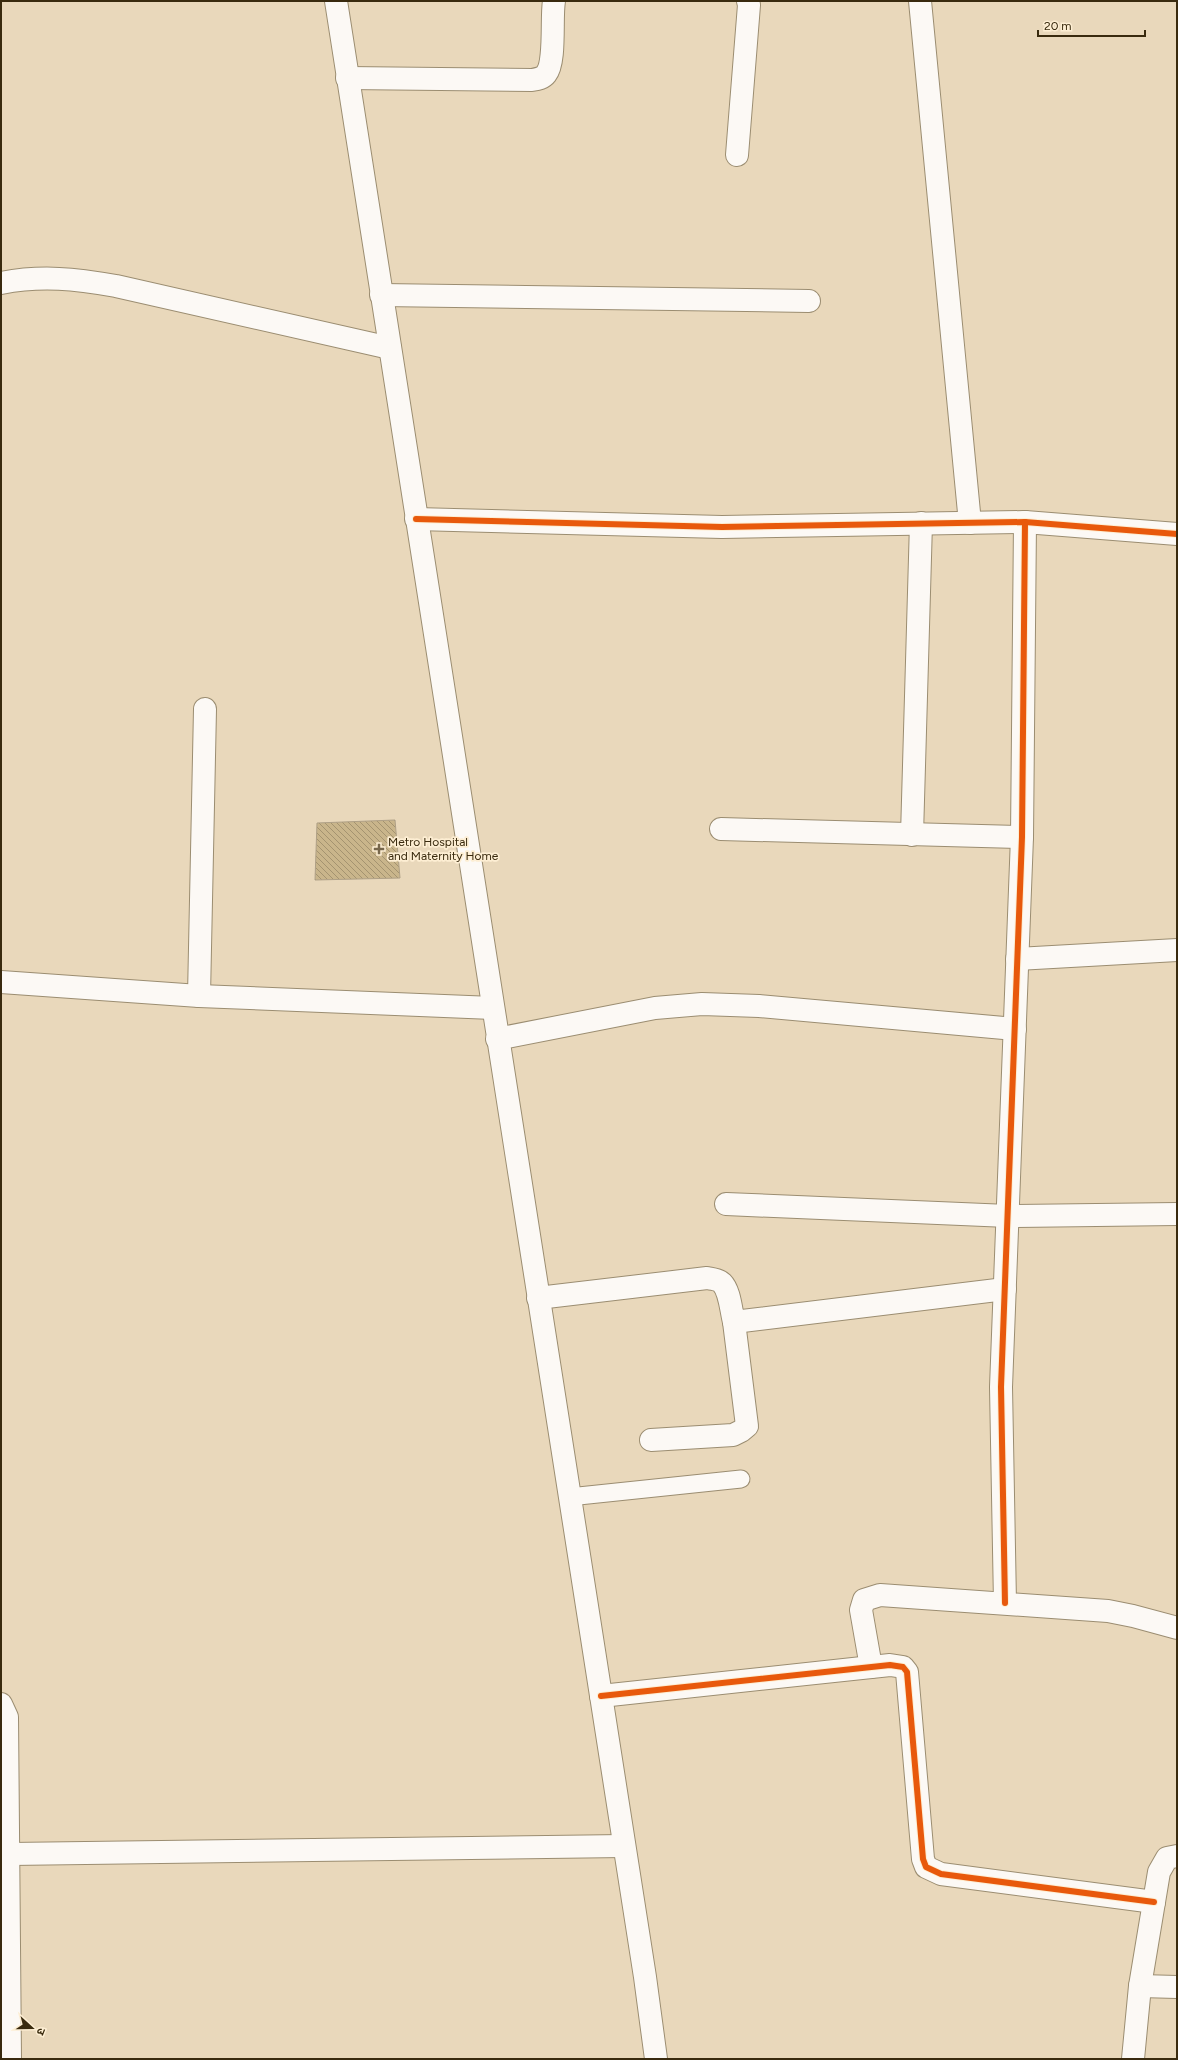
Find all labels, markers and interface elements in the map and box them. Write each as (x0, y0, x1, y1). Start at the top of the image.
scale bar (1038, 12, 1145, 38)
text: 20 m (1044, 19, 1072, 33)
place label: Metro Hospital and Maternity Home (388, 835, 499, 863)
marker: Metro Hospital and Maternity Home (373, 843, 385, 855)
north arrow (12, 2008, 52, 2048)
text: उ (33, 2026, 48, 2037)

